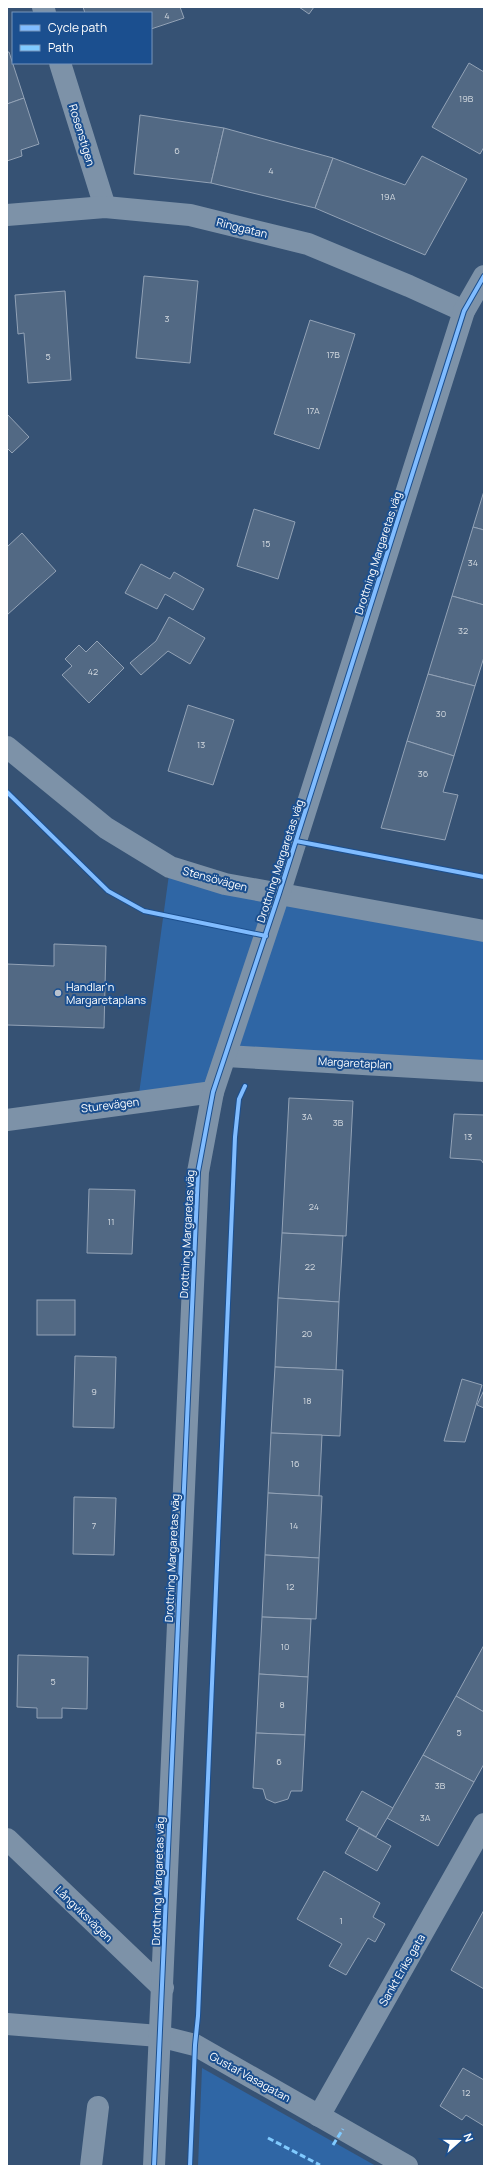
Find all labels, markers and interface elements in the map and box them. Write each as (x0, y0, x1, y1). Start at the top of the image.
house number: 4 (164, 9, 170, 22)
legend (12, 12, 152, 64)
text: Cycle path (48, 19, 107, 36)
text: Path (48, 39, 74, 56)
house number: 19B (459, 92, 474, 105)
street label: Rosenstigen (66, 102, 99, 168)
house number: 6 (174, 144, 180, 157)
house number: 4 (268, 164, 274, 177)
house number: 19A (381, 190, 396, 203)
street label: Ringgatan (215, 214, 269, 241)
house number: 3 (165, 312, 170, 325)
house number: 17B (326, 348, 340, 361)
house number: 5 (45, 350, 51, 363)
house number: 17A (306, 404, 320, 417)
street label: Drottning Margaretas väg (351, 489, 405, 616)
house number: 15 (262, 537, 270, 550)
house number: 34 (468, 556, 478, 569)
house number: 32 (458, 624, 468, 637)
house number: 42 (88, 665, 98, 678)
house number: 30 (436, 707, 446, 720)
house number: 13 (197, 738, 205, 751)
house number: 36 (418, 767, 429, 780)
street label: Drottning Margaretas väg (253, 797, 307, 924)
street label: Stensövägen (181, 863, 249, 894)
place label: Handlar'n Margaretaplans (66, 979, 146, 1007)
marker: Handlar'n Margaretaplans (53, 988, 63, 998)
street label: Margaretaplan (318, 1053, 393, 1072)
street label: Sturevägen (80, 1093, 140, 1116)
house number: 3A (302, 1110, 313, 1123)
house number: 3B (333, 1116, 344, 1129)
house number: 13 (464, 1130, 472, 1143)
street label: Drottning Margaretas väg (176, 1169, 197, 1299)
house number: 24 (309, 1200, 319, 1213)
house number: 11 (107, 1215, 115, 1228)
house number: 22 (305, 1260, 315, 1273)
house number: 20 (302, 1327, 312, 1340)
house number: 9 (91, 1385, 97, 1398)
house number: 18 (303, 1394, 311, 1407)
house number: 16 (290, 1457, 300, 1470)
street label: Drottning Margaretas väg (161, 1493, 182, 1623)
house number: 7 (92, 1519, 97, 1532)
house number: 14 (290, 1519, 298, 1532)
house number: 12 (286, 1580, 294, 1593)
house number: 10 (281, 1640, 290, 1653)
house number: 5 (50, 1675, 56, 1688)
house number: 8 (279, 1698, 285, 1711)
house number: 5 (456, 1726, 462, 1739)
house number: 6 (276, 1755, 282, 1768)
house number: 3B (435, 1779, 446, 1792)
house number: 3A (420, 1811, 431, 1824)
street label: Drottning Margaretas väg (148, 1816, 167, 1946)
street label: Långviksvägen (52, 1882, 116, 1945)
house number: 1 (339, 1914, 343, 1927)
street label: Sankt Eriks gata (375, 1931, 428, 2008)
street label: Gustaf Vasagatan (207, 2048, 293, 2105)
house number: 12 (462, 2086, 470, 2099)
north arrow (439, 2121, 479, 2161)
text: N (460, 2131, 477, 2144)

